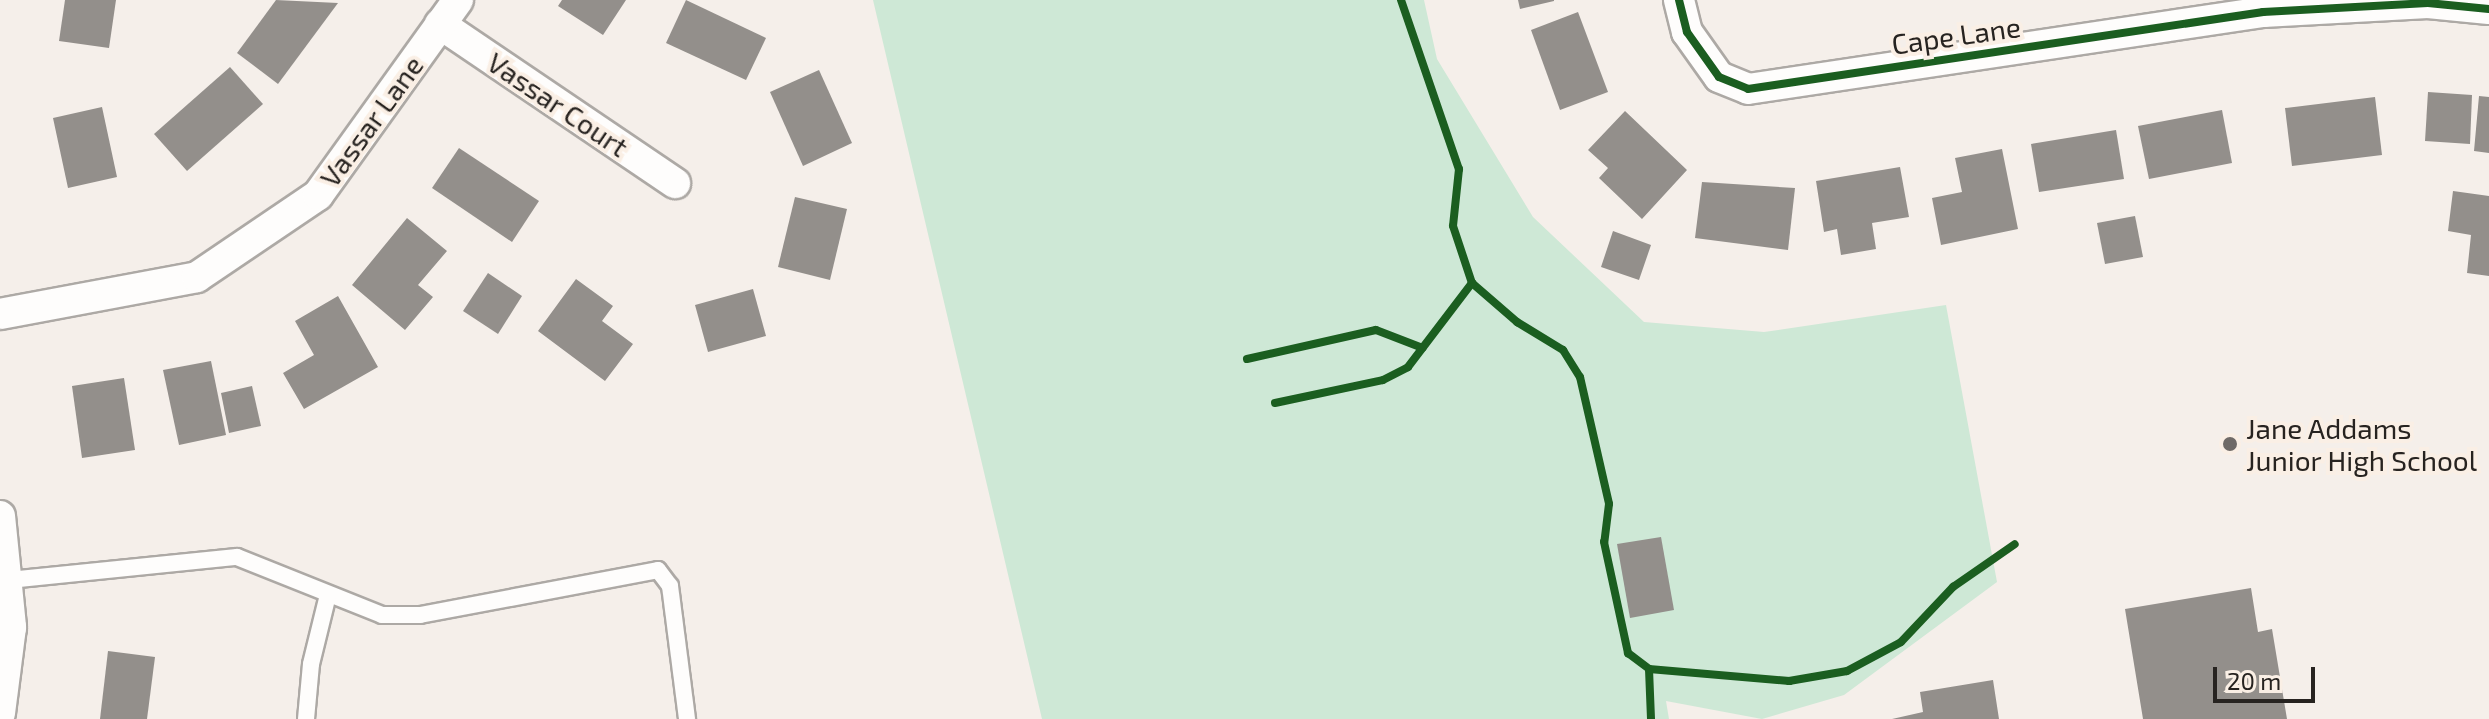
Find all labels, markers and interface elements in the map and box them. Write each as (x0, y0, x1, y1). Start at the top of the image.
street label: Cape Lane (1889, 9, 2023, 61)
street label: Vassar Court (481, 45, 635, 163)
street label: Vassar Lane (312, 49, 430, 193)
place label: Jane Addams Junior High School (2246, 411, 2478, 477)
marker: Jane Addams Junior High School (2221, 435, 2239, 453)
scale bar (2217, 651, 2319, 701)
text: 20 m (2227, 666, 2281, 695)

